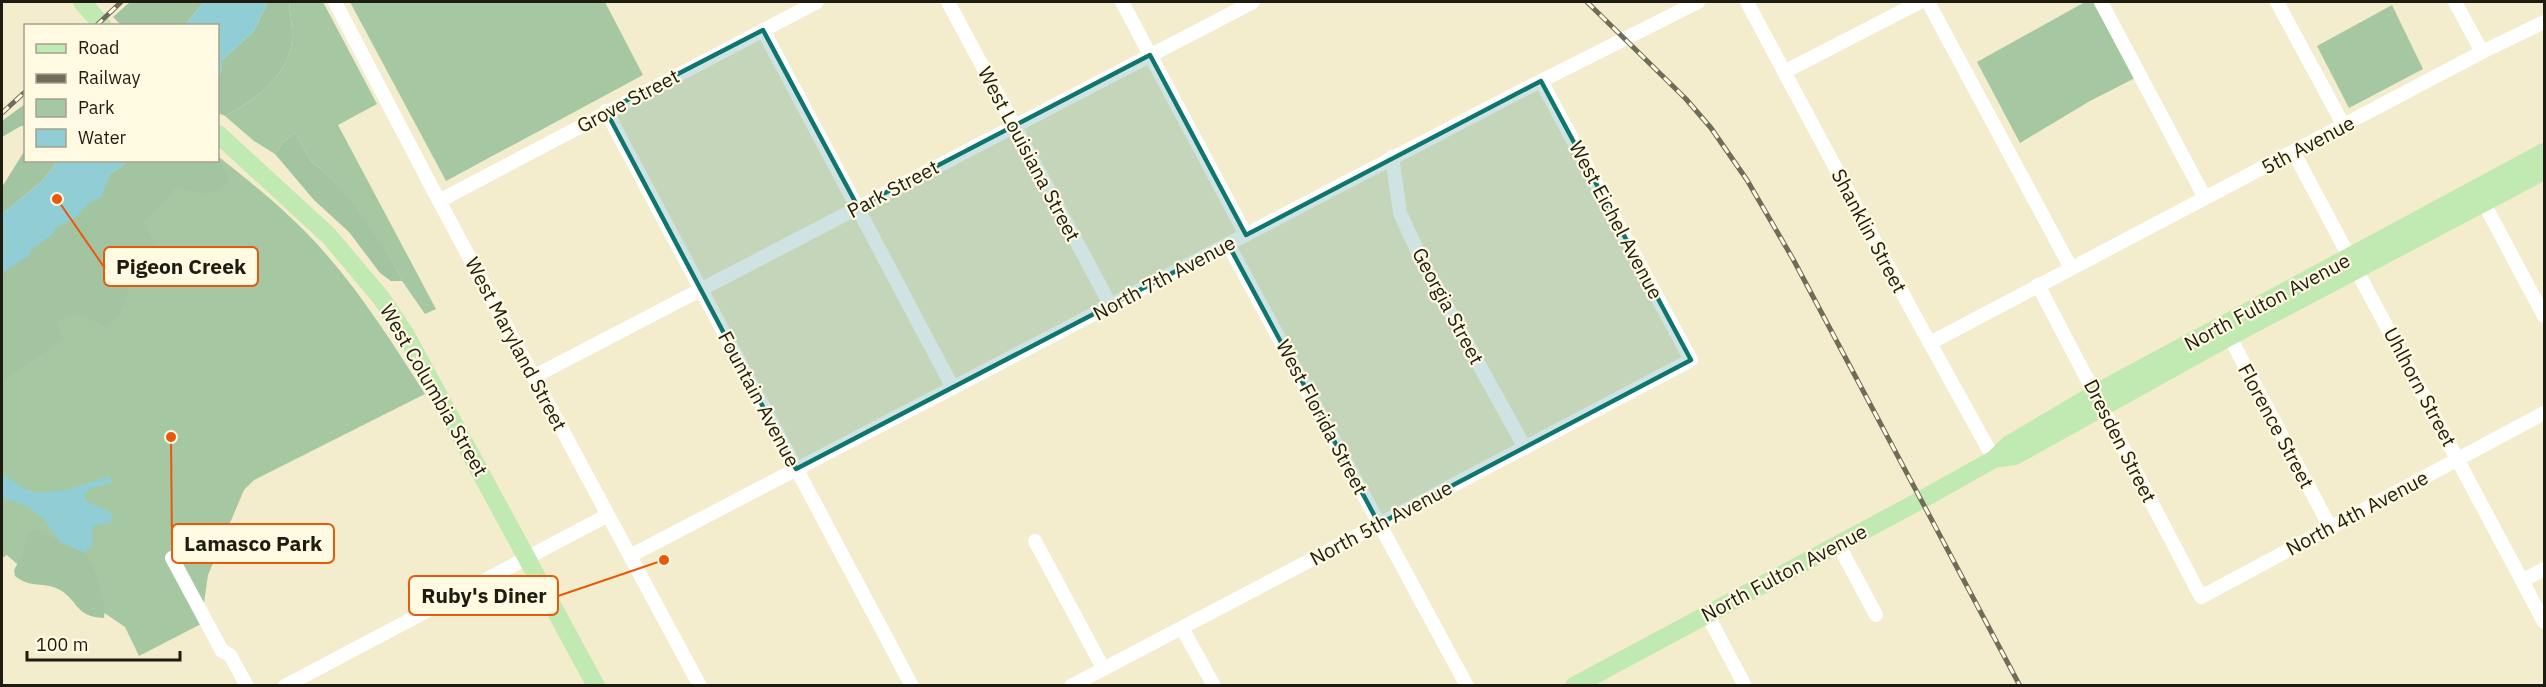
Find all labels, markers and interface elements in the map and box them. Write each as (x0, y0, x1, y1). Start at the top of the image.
legend (24, 24, 219, 162)
text: Road (78, 36, 119, 59)
street label: Grove Street (572, 62, 684, 139)
street label: West Louisiana Street (972, 62, 1087, 246)
text: Railway (78, 66, 140, 89)
text: Park (78, 96, 115, 119)
street label: 5th Avenue (2256, 109, 2359, 180)
text: Water (78, 126, 127, 149)
street label: West Eichel Avenue (1563, 136, 1670, 304)
street label: Park Street (842, 153, 943, 224)
street label: Shanklin Street (1825, 164, 1914, 298)
street label: North 7th Avenue (1088, 229, 1240, 327)
street label: Georgia Street (1406, 243, 1491, 369)
street label: North Fulton Avenue (2179, 246, 2354, 357)
callout: Pigeon Creek (104, 247, 258, 286)
text: Pigeon Creek (116, 252, 247, 280)
street label: West Maryland Street (459, 252, 574, 435)
street label: West Columbia Street (374, 299, 495, 481)
street label: Uhlhorn Street (2378, 323, 2463, 451)
street label: Fountain Avenue (712, 326, 807, 471)
street label: West Florida Street (1270, 335, 1375, 499)
street label: Florence Street (2232, 359, 2321, 493)
street label: Dresden Street (2078, 375, 2163, 507)
street label: North 4th Avenue (2281, 464, 2433, 562)
street label: North 5th Avenue (1305, 474, 1457, 572)
street label: North Fulton Avenue (1696, 517, 1871, 628)
callout: Lamasco Park (172, 524, 334, 563)
text: Lamasco Park (184, 529, 323, 557)
callout: Ruby's Diner (409, 576, 558, 615)
text: Ruby's Diner (421, 581, 547, 609)
scale bar (27, 624, 180, 662)
text: 100 m (36, 633, 88, 656)

